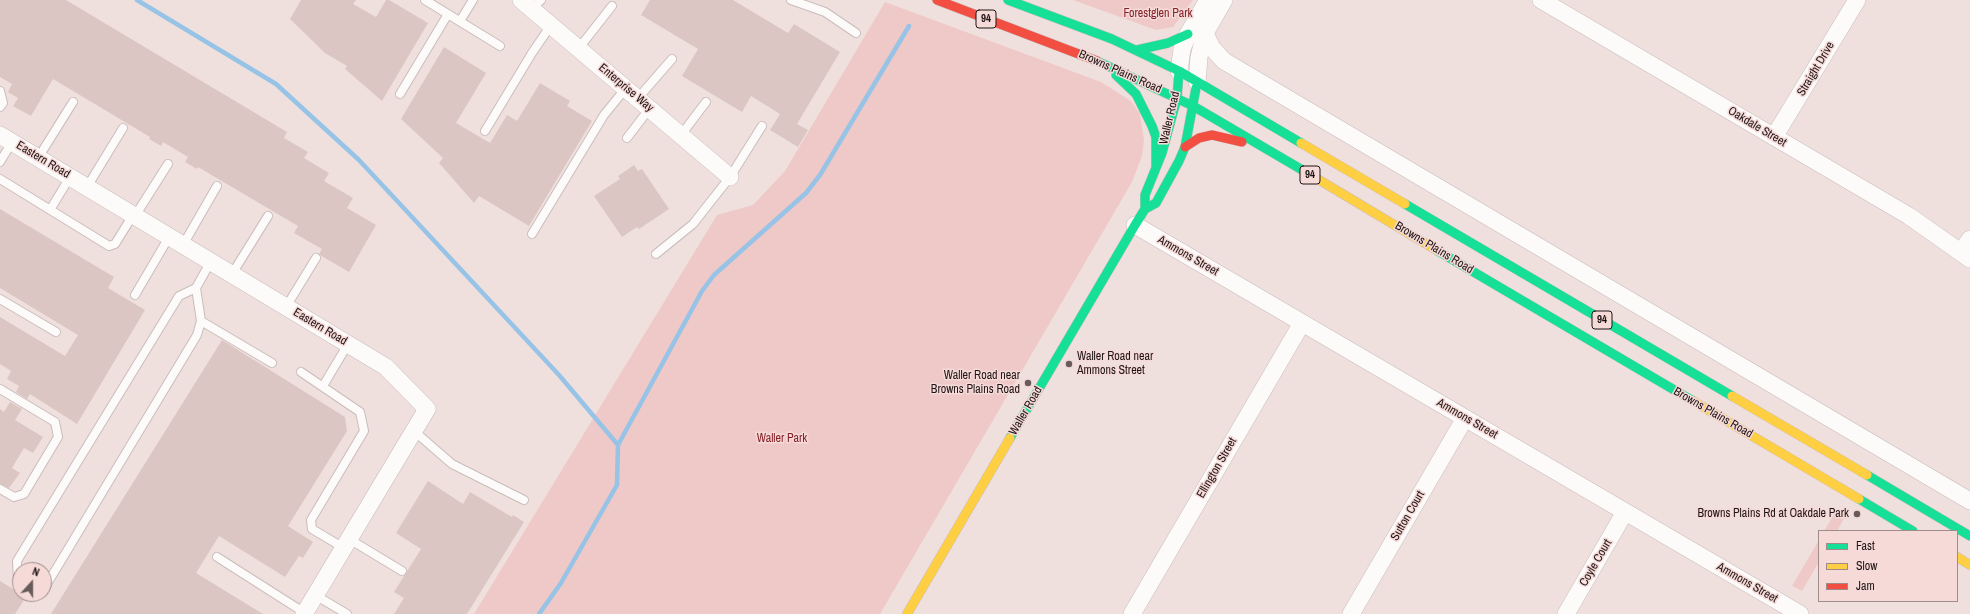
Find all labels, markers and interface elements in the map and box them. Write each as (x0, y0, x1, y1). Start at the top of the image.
park label: Forestglen Park (1124, 7, 1192, 21)
road number: 94 (976, 10, 996, 28)
street label: Straight Drive (1794, 39, 1838, 99)
street label: Browns Plains Road (1076, 47, 1164, 97)
street label: Enterprise Way (596, 61, 656, 115)
street label: Waller Road (1157, 90, 1183, 146)
street label: Oakdale Street (1725, 104, 1789, 150)
street label: Eastern Road (14, 138, 72, 182)
road number: 94 (1300, 166, 1320, 184)
street label: Browns Plains Road (1392, 219, 1476, 277)
street label: Ammons Street (1155, 233, 1221, 279)
street label: Eastern Road (291, 305, 349, 349)
road number: 94 (1592, 311, 1612, 329)
place label: Waller Road near Ammons Street (1077, 350, 1153, 378)
marker: Waller Road near Ammons Street (1064, 359, 1074, 369)
place label: Waller Road near Browns Plains Road (931, 369, 1020, 397)
marker: Waller Road near Browns Plains Road (1023, 378, 1033, 388)
street label: Waller Road (1006, 384, 1046, 438)
street label: Browns Plains Road (1671, 384, 1755, 442)
street label: Ammons Street (1434, 396, 1500, 442)
park label: Waller Park (757, 432, 807, 446)
street label: Ellington Street (1194, 435, 1240, 501)
street label: Sutton Court (1388, 488, 1428, 544)
place label: Browns Plains Rd at Oakdale Park (1698, 507, 1849, 521)
marker: Browns Plains Rd at Oakdale Park (1852, 509, 1862, 519)
legend (1818, 530, 1958, 602)
street label: Coyle Court (1577, 537, 1615, 589)
text: Fast (1856, 538, 1875, 554)
text: Slow (1856, 558, 1877, 574)
street label: Ammons Street (1714, 560, 1780, 606)
north arrow (12, 562, 52, 602)
text: N (30, 564, 41, 579)
text: Jam (1856, 578, 1875, 594)

